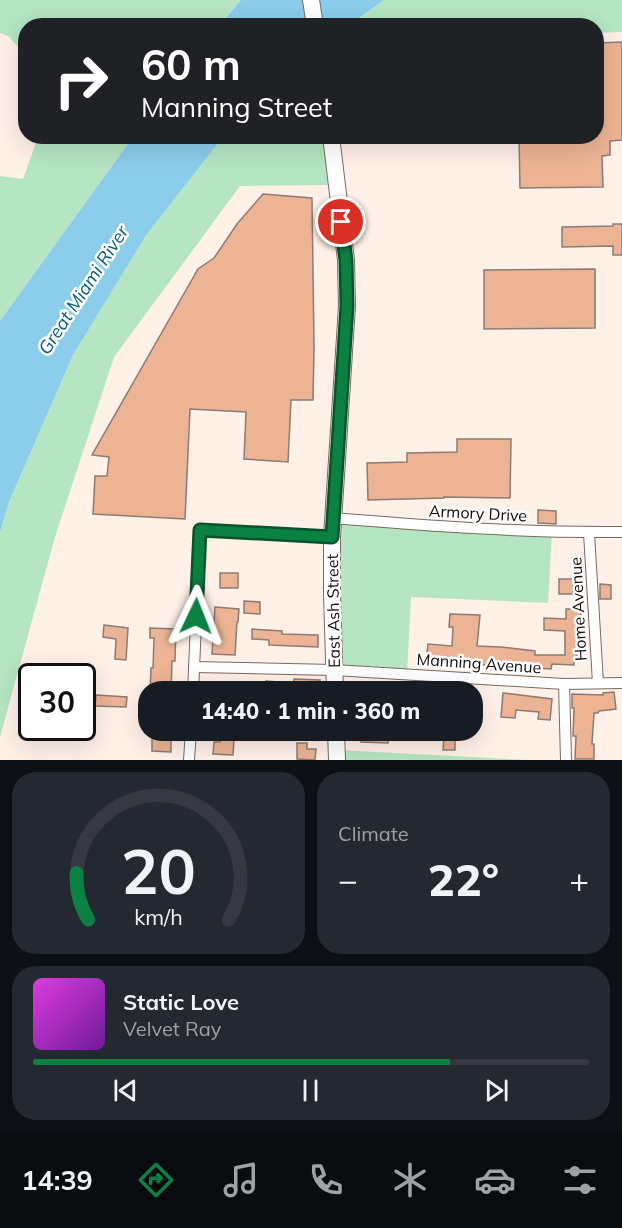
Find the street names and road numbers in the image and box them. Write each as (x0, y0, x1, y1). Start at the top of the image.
street label: Armory Drive (428, 500, 528, 526)
street label: East Ash Street (322, 553, 344, 668)
street label: Home Avenue (565, 557, 591, 661)
street label: Manning Avenue (416, 649, 542, 677)

